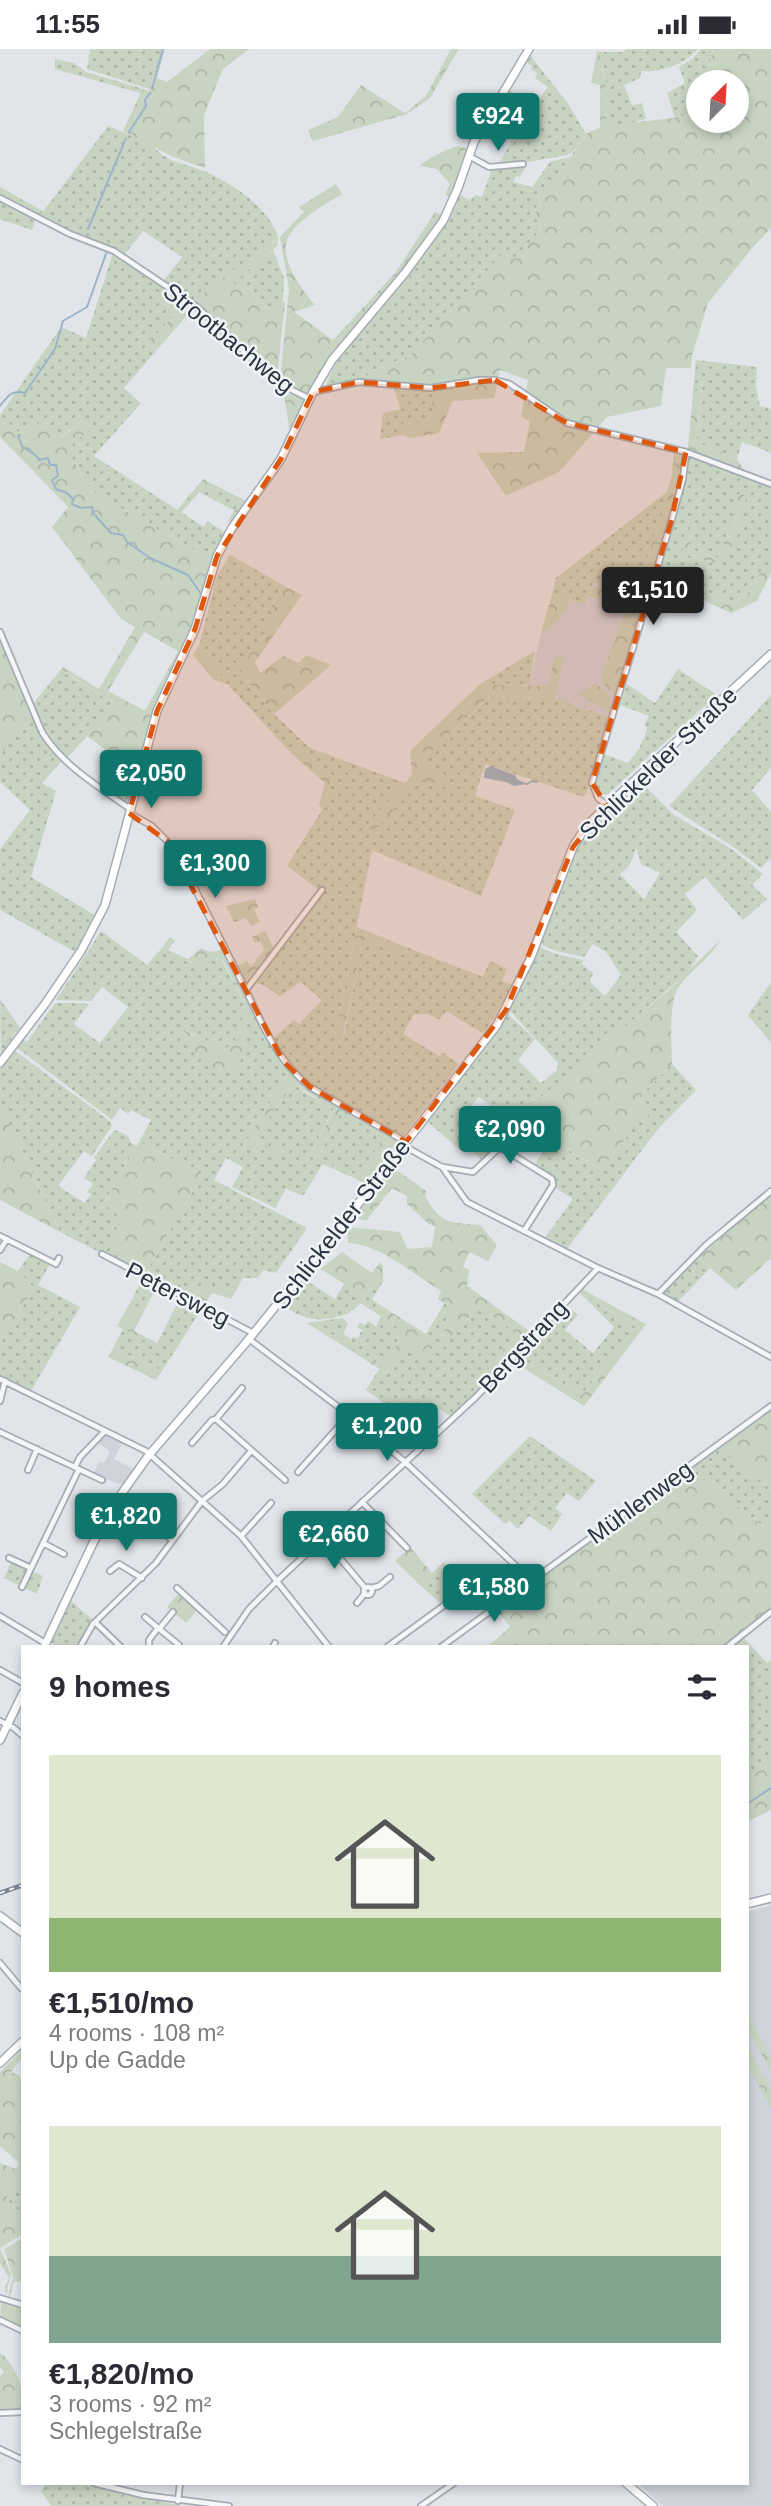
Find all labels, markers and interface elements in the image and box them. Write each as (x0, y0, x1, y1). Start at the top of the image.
text: 11:55 (35, 9, 100, 39)
north arrow (686, 70, 749, 133)
map controls (686, 70, 749, 133)
pin: €924 (457, 93, 539, 153)
text: €924 (472, 103, 524, 129)
street label: Strootbachweg (158, 277, 300, 399)
pin: €1,510 (596, 567, 710, 627)
text: €1,510 (618, 577, 688, 603)
street label: Schlickelder Straße (574, 681, 742, 845)
pin: €2,050 (94, 751, 208, 810)
text: €2,050 (116, 760, 186, 786)
pin: €1,300 (158, 841, 272, 900)
text: €1,300 (180, 850, 250, 876)
pin: €2,090 (453, 1107, 567, 1166)
text: €2,090 (475, 1116, 545, 1142)
street label: Schlickelder Straße (266, 1134, 416, 1314)
street label: Petersweg (121, 1256, 235, 1332)
street label: Bergstrang (473, 1294, 573, 1398)
pin: €1,200 (330, 1403, 444, 1463)
text: €1,200 (352, 1413, 422, 1439)
street label: Mühlenweg (582, 1455, 698, 1549)
pin: €1,820 (69, 1493, 183, 1553)
text: €1,820 (91, 1503, 161, 1529)
pin: €2,660 (277, 1511, 391, 1571)
text: €2,660 (299, 1521, 369, 1547)
pin: €1,580 (437, 1565, 551, 1624)
text: €1,580 (459, 1574, 529, 1600)
icon: filters (683, 1668, 721, 1706)
text: 9 homes (49, 1670, 171, 1703)
icon: home (322, 1801, 448, 1927)
text: €1,510/mo (49, 1986, 194, 2019)
text: 4 rooms · 108 m² (49, 2020, 224, 2046)
text: Up de Gadde (49, 2047, 186, 2073)
icon: home (322, 2172, 448, 2298)
text: €1,820/mo (49, 2357, 194, 2390)
text: 3 rooms · 92 m² (49, 2391, 211, 2417)
text: Schlegelstraße (49, 2418, 202, 2444)

